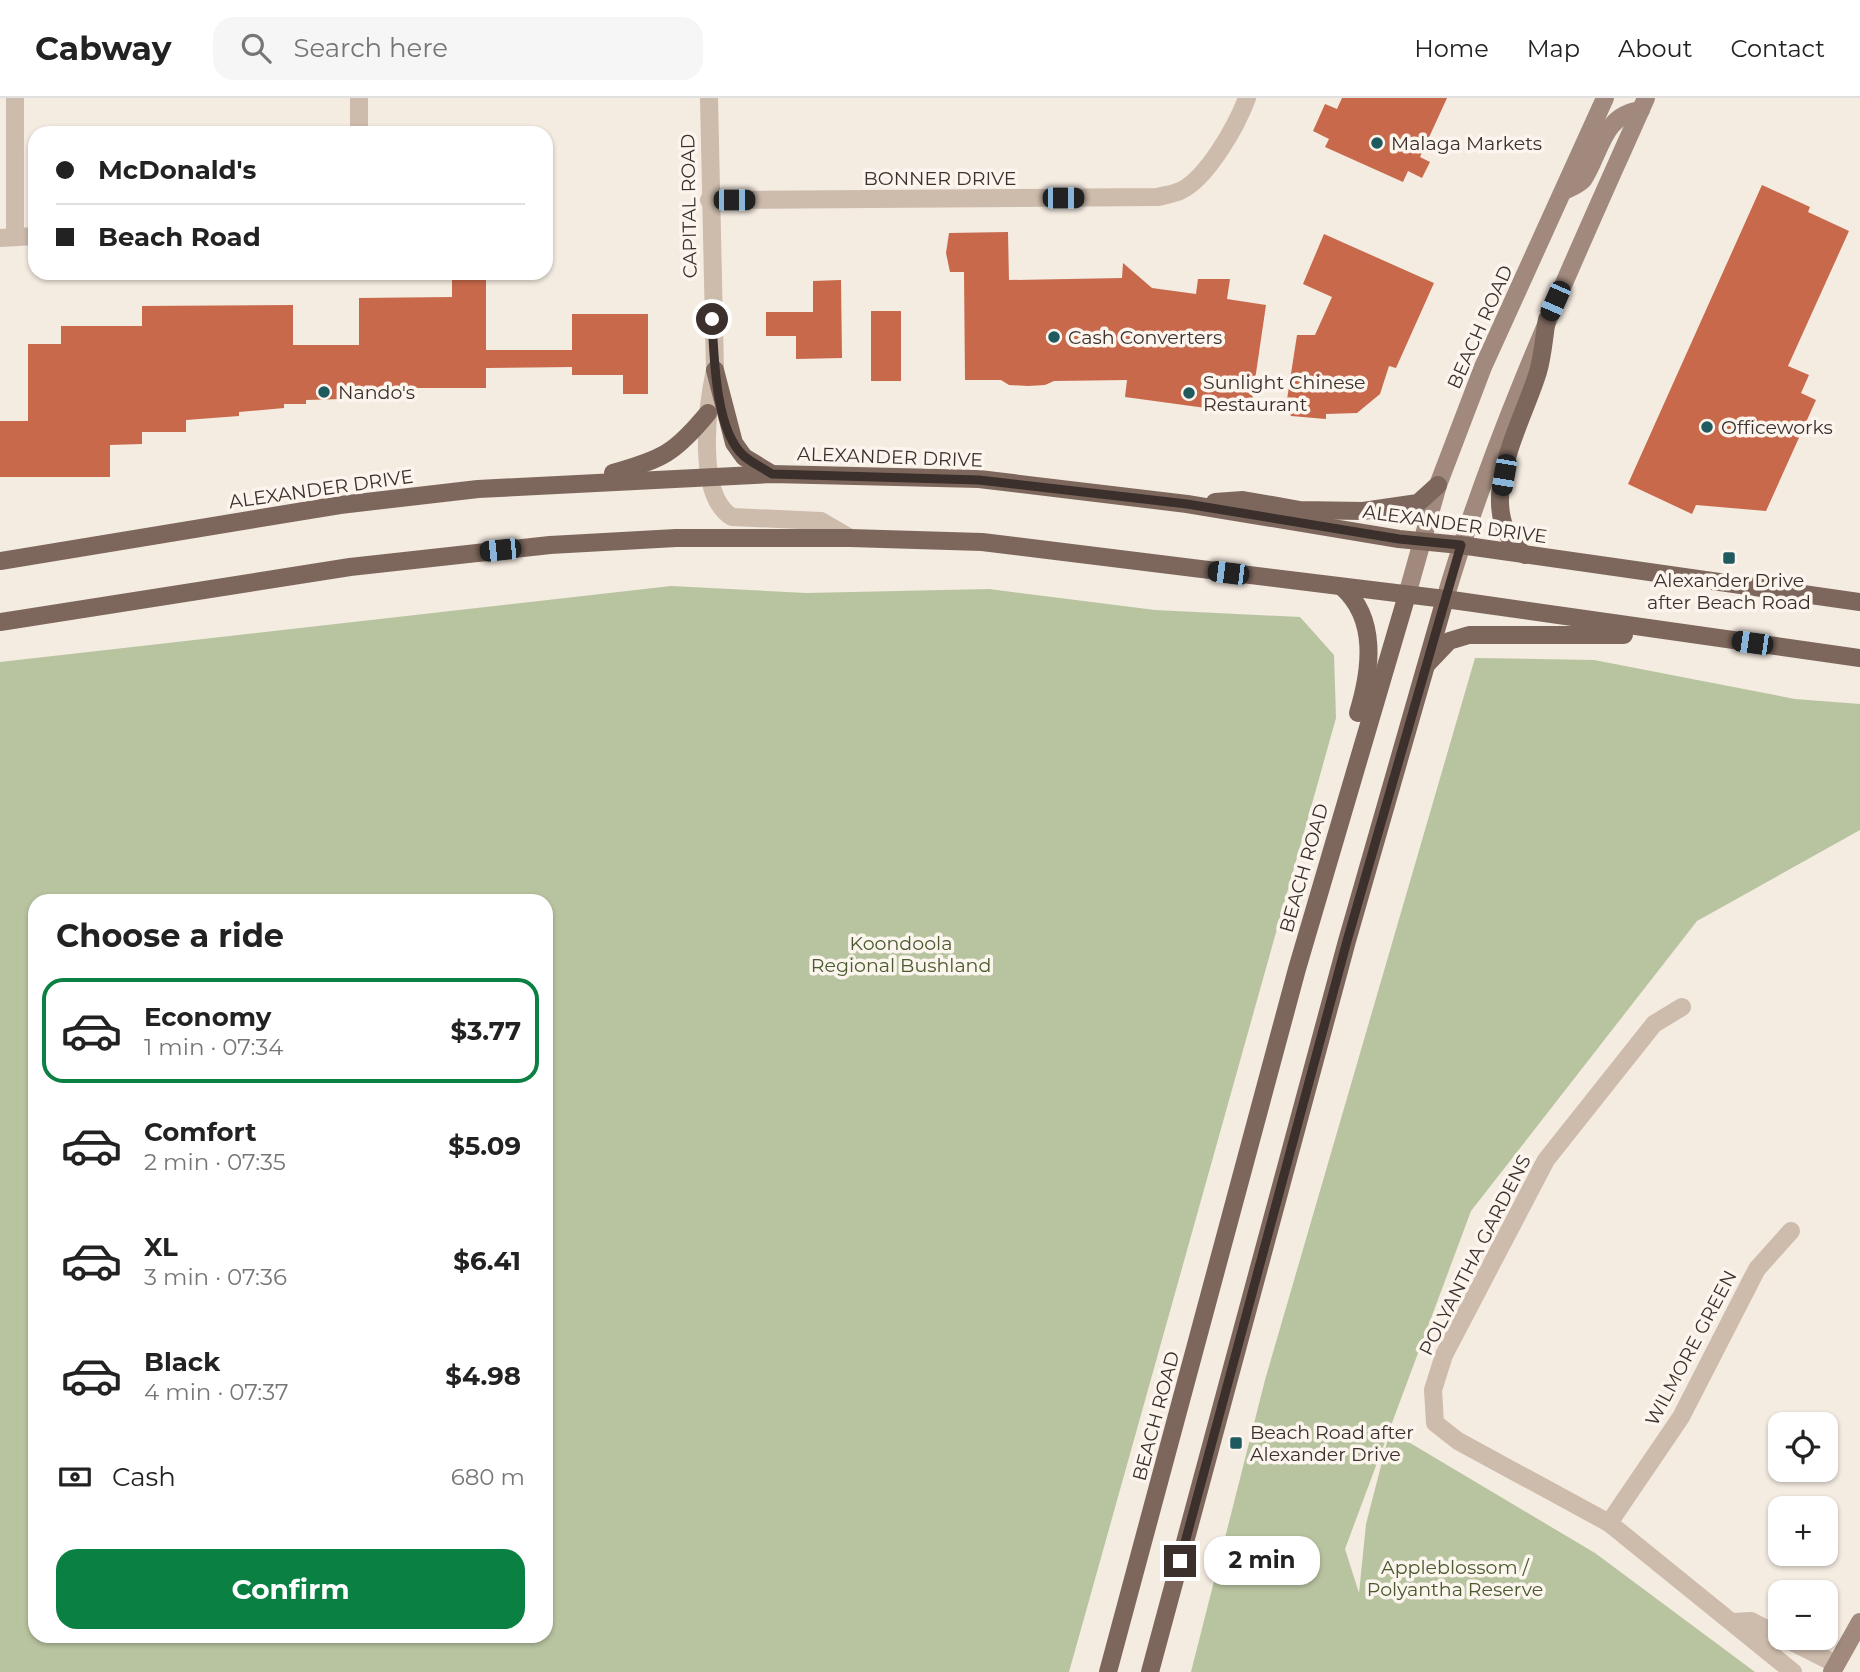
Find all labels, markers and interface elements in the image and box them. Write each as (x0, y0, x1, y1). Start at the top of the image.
search box (213, 17, 703, 80)
text: Cabway (35, 28, 171, 68)
icon: search (237, 29, 275, 67)
text: Search here (293, 32, 448, 64)
text: Home (1414, 34, 1489, 63)
text: Map (1527, 34, 1580, 63)
text: About (1618, 34, 1692, 63)
text: Contact (1730, 34, 1825, 63)
place label: Malaga Markets (1391, 132, 1542, 155)
street label: CAPITAL ROAD (676, 133, 702, 279)
marker: Malaga Markets (1369, 135, 1385, 151)
text: McDonald's (98, 154, 256, 186)
street label: BONNER DRIVE (863, 167, 1017, 190)
car (1043, 188, 1085, 209)
car (714, 190, 756, 211)
text: Beach Road (98, 221, 261, 253)
street label: BEACH ROAD (1442, 261, 1518, 393)
car (1537, 278, 1574, 324)
route start (696, 303, 728, 335)
place label: Cash Converters (1068, 326, 1222, 349)
marker: Cash Converters (1046, 329, 1062, 345)
place label: Sunlight Chinese Restaurant (1203, 371, 1366, 416)
place label: Nando's (338, 381, 415, 404)
marker: Nando's (316, 384, 332, 400)
marker: Sunlight Chinese Restaurant (1181, 385, 1197, 401)
place label: Officeworks (1721, 416, 1833, 439)
marker: Officeworks (1699, 419, 1715, 435)
street label: ALEXANDER DRIVE (797, 442, 983, 472)
car (1491, 452, 1518, 498)
street label: ALEXANDER DRIVE (227, 465, 415, 513)
street label: ALEXANDER DRIVE (1361, 500, 1549, 548)
car (479, 537, 522, 563)
marker: Alexander Drive after Beach Road (1721, 550, 1737, 566)
car (1206, 560, 1251, 586)
place label: Alexander Drive after Beach Road (1647, 569, 1811, 614)
car (1730, 630, 1775, 656)
street label: BEACH ROAD (1275, 801, 1333, 935)
text: Choose a ride (56, 916, 284, 955)
park label: Koondoola Regional Bushland (811, 932, 991, 977)
icon: car (60, 999, 123, 1062)
text: Economy (144, 1001, 271, 1033)
text: $3.77 (450, 1015, 521, 1047)
text: 1 min · 07:34 (144, 1033, 284, 1061)
icon: car (60, 1114, 123, 1177)
text: Comfort (144, 1116, 256, 1148)
text: $5.09 (448, 1130, 521, 1162)
text: 2 min · 07:35 (144, 1148, 286, 1176)
street label: POLYANTHA GARDENS (1414, 1151, 1536, 1359)
icon: car (60, 1229, 123, 1292)
text: XL (144, 1231, 178, 1263)
text: $6.41 (453, 1245, 521, 1277)
text: 3 min · 07:36 (144, 1263, 287, 1291)
street label: WILMORE GREEN (1640, 1266, 1742, 1430)
icon: car (60, 1344, 123, 1407)
text: Black (144, 1346, 220, 1378)
street label: BEACH ROAD (1128, 1349, 1184, 1483)
text: $4.98 (445, 1360, 521, 1392)
text: 4 min · 07:37 (144, 1378, 288, 1406)
map controls (1768, 1412, 1838, 1650)
button: locate (1768, 1412, 1838, 1482)
place label: Beach Road after Alexander Drive (1250, 1421, 1414, 1466)
marker: Beach Road after Alexander Drive (1228, 1435, 1244, 1451)
icon: cash (56, 1458, 94, 1496)
text: Cash (112, 1461, 176, 1493)
text: 680 m (451, 1463, 525, 1491)
button: + (1768, 1496, 1838, 1566)
callout: 2 min (1204, 1536, 1320, 1586)
route end (1164, 1545, 1196, 1577)
text: 2 min (1228, 1546, 1296, 1574)
button: Confirm (56, 1549, 525, 1629)
park label: Appleblossom / Polyantha Reserve (1367, 1556, 1543, 1601)
button: − (1768, 1580, 1838, 1650)

